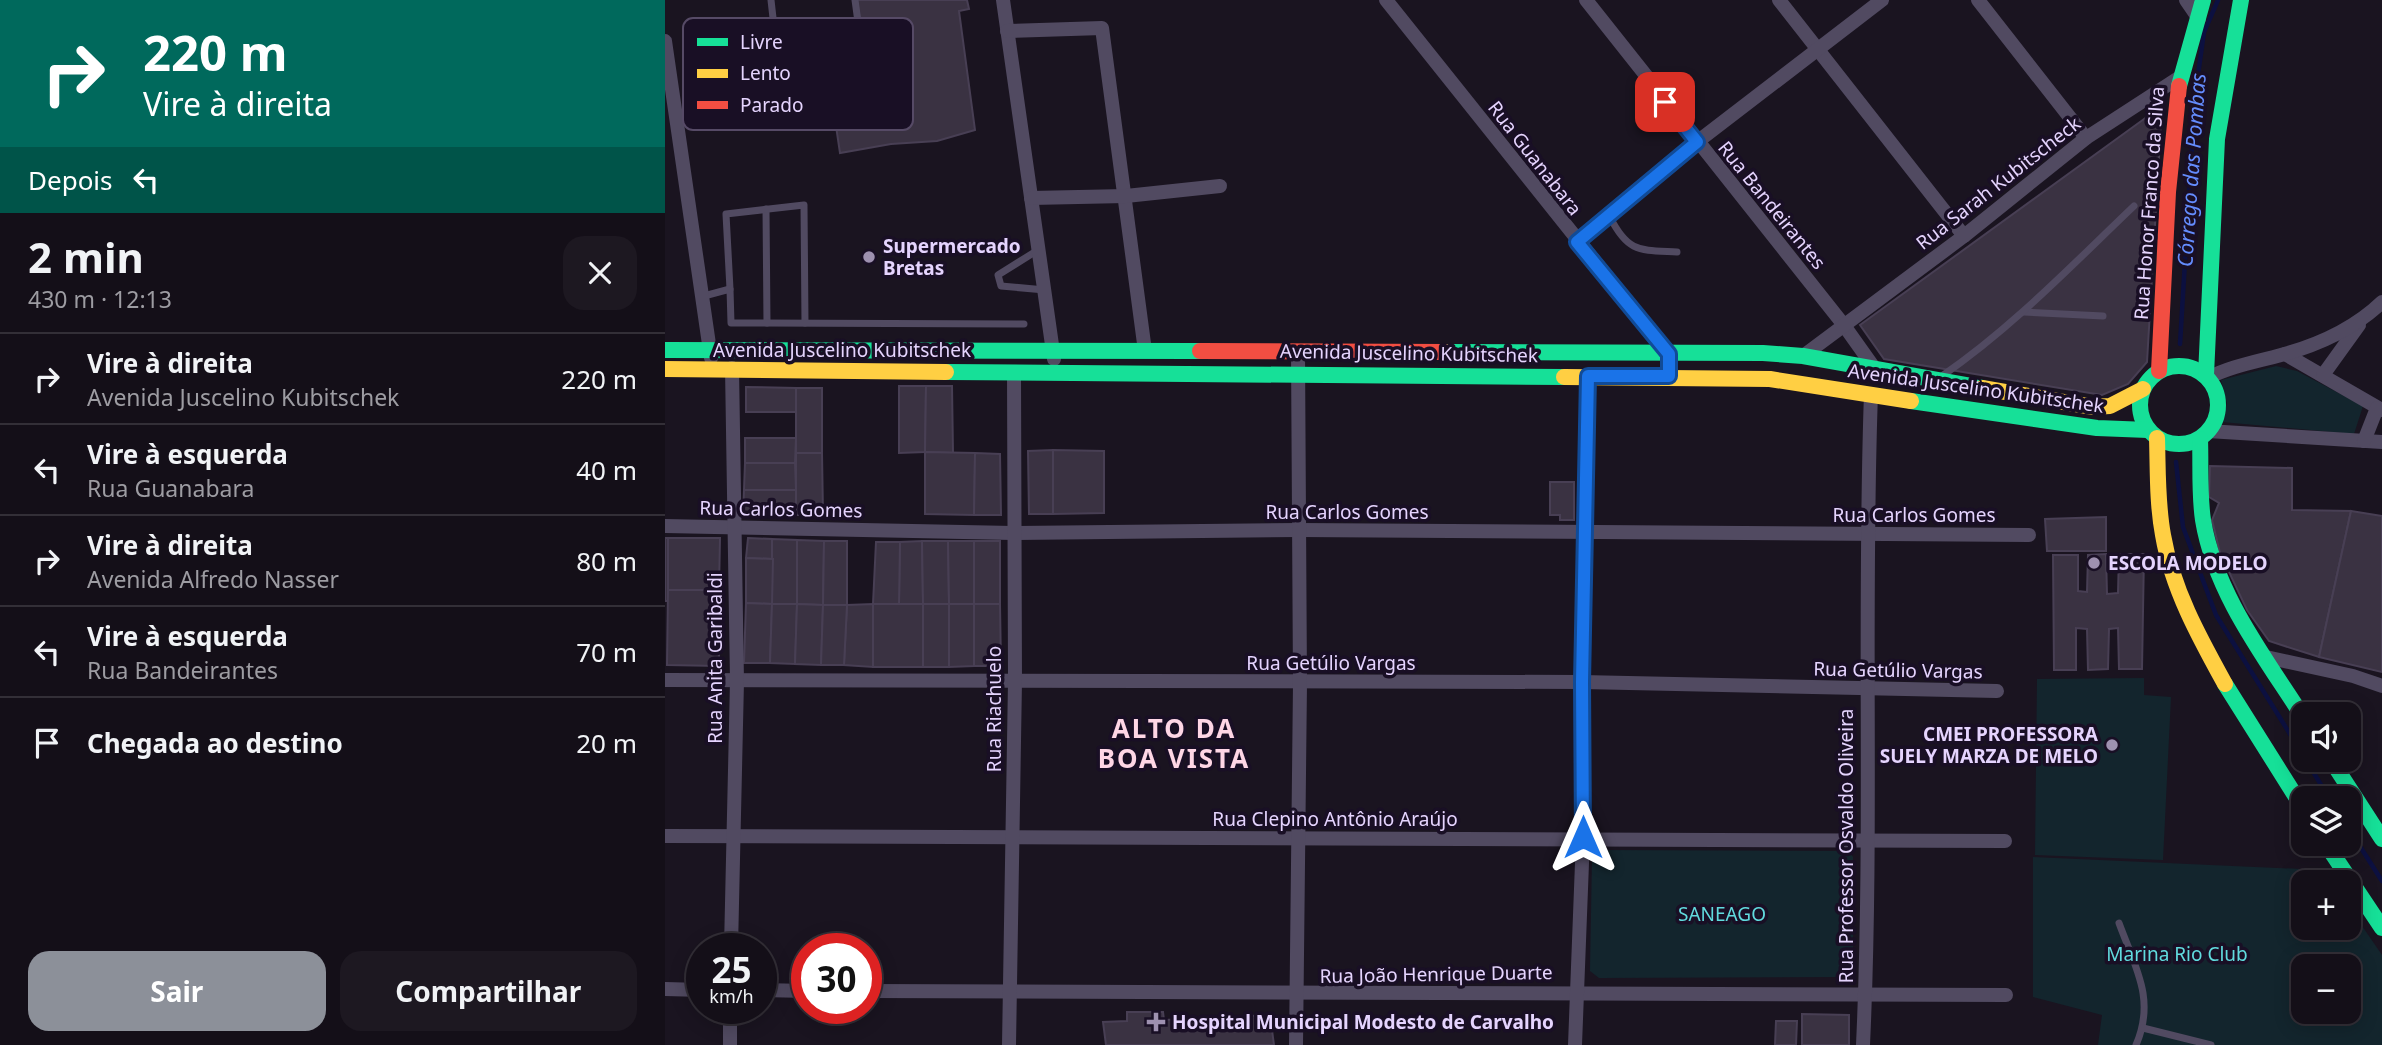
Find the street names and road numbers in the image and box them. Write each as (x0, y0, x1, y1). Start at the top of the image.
street label: Rua Honor Franco da Silva (2128, 85, 2170, 321)
street label: Rua Guanabara (1482, 96, 1588, 220)
street label: Rua Sarah Kubitscheck (1910, 111, 2086, 255)
street label: Rua Bandeirantes (1712, 136, 1832, 274)
street label: Avenida Juscelino Kubitschek (713, 337, 971, 363)
street label: Avenida Juscelino Kubitschek (1280, 338, 1538, 368)
street label: Avenida Juscelino Kubitschek (1846, 357, 2106, 419)
street label: Rua Carlos Gomes (699, 495, 863, 523)
street label: Rua Carlos Gomes (1265, 499, 1429, 525)
street label: Rua Carlos Gomes (1832, 502, 1996, 528)
street label: Rua Anita Garibaldi (702, 572, 728, 744)
street label: Rua Riachuelo (981, 646, 1007, 772)
street label: Rua Getúlio Vargas (1246, 650, 1416, 676)
street label: Rua Getúlio Vargas (1813, 656, 1983, 684)
street label: Rua Professor Osvaldo Oliveira (1833, 709, 1859, 983)
street label: Rua Clepino Antônio Araújo (1212, 806, 1458, 832)
street label: Rua João Henrique Duarte (1319, 959, 1553, 989)

